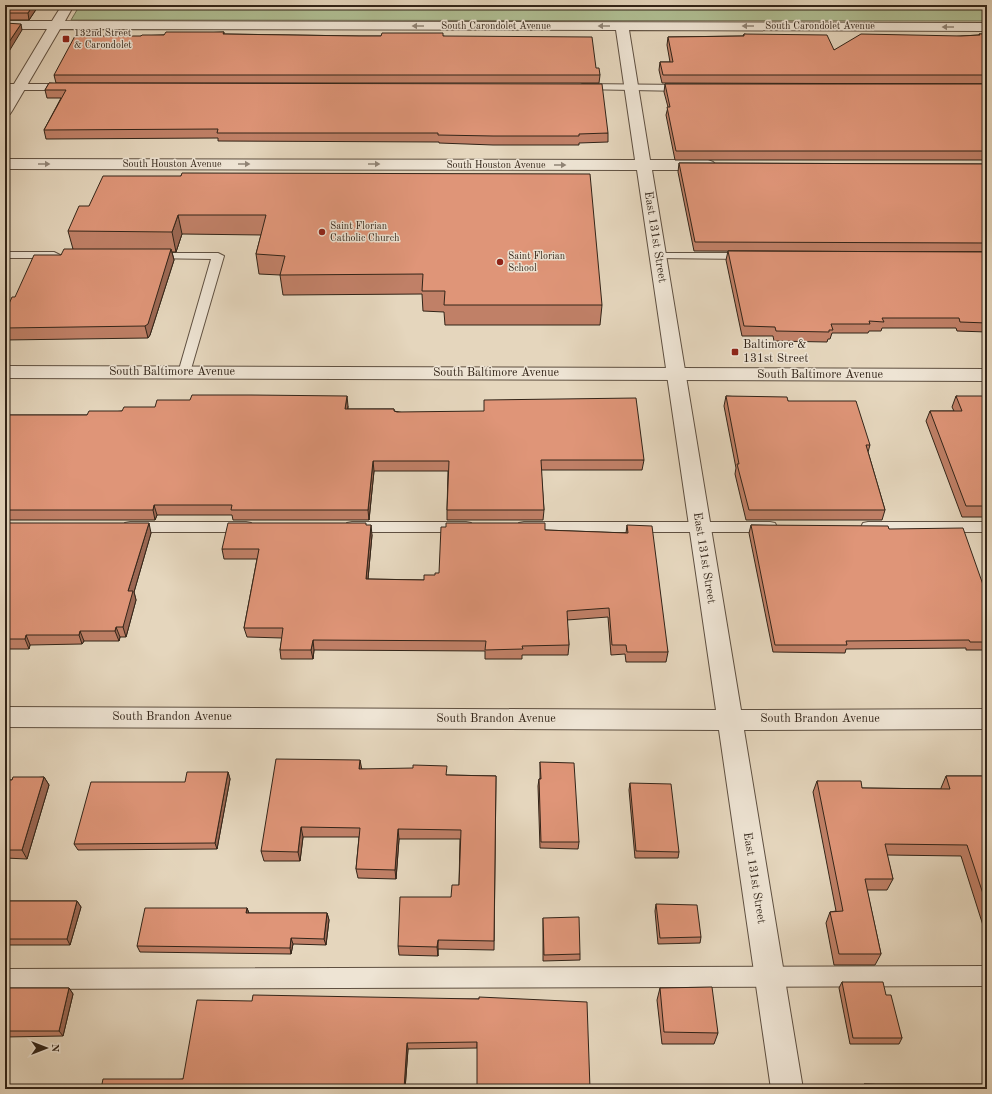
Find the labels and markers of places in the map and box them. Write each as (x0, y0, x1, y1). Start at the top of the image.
place label: 132nd Street & Carondolet (74, 28, 132, 50)
marker: 132nd Street & Carondolet (61, 34, 71, 44)
place label: Saint Florian Catholic Church (330, 221, 400, 243)
marker: Saint Florian Catholic Church (317, 227, 327, 237)
place label: Saint Florian School (508, 251, 566, 273)
marker: Saint Florian School (495, 257, 505, 267)
place label: Baltimore & 131st Street (743, 339, 808, 365)
marker: Baltimore & 131st Street (730, 347, 740, 357)

